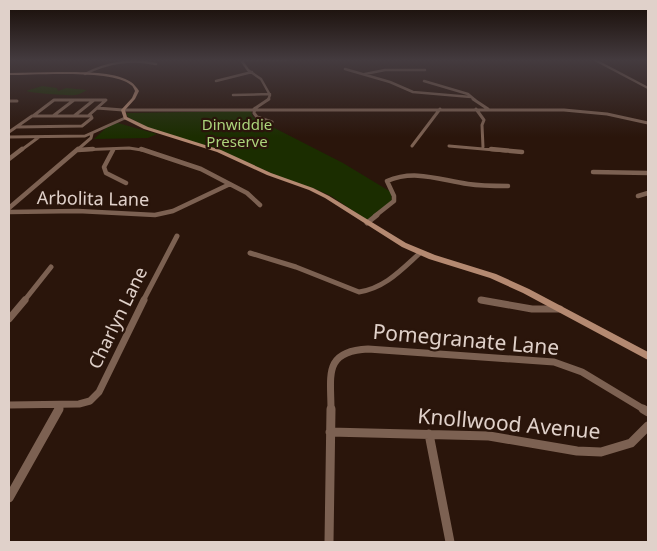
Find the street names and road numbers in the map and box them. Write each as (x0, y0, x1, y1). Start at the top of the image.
street label: Arbolita Lane (37, 185, 149, 211)
street label: Charlyn Lane (82, 263, 152, 372)
street label: Pomegranate Lane (372, 317, 560, 361)
street label: Knollwood Avenue (416, 401, 602, 445)

